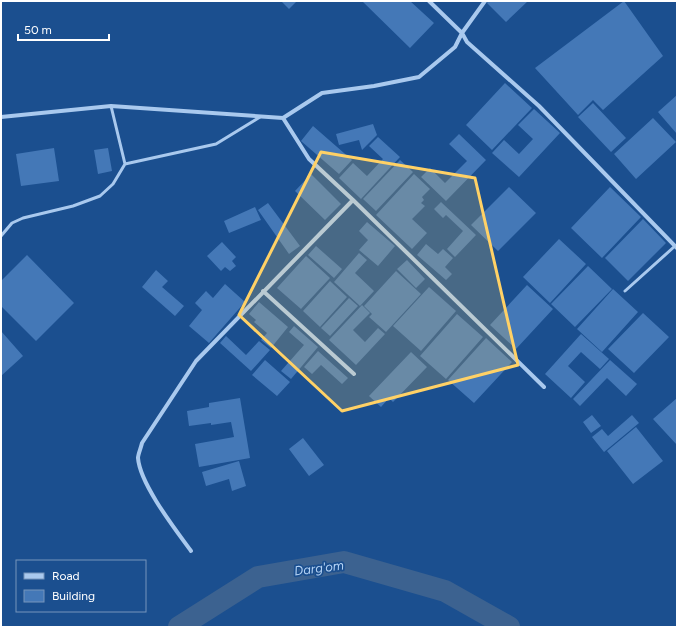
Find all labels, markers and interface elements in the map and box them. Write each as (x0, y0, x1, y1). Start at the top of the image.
scale bar (18, 16, 109, 42)
text: 50 m (24, 23, 52, 37)
water label: Darg'om (293, 558, 345, 578)
legend (16, 560, 146, 612)
text: Road (52, 569, 80, 583)
text: Building (52, 589, 95, 603)

